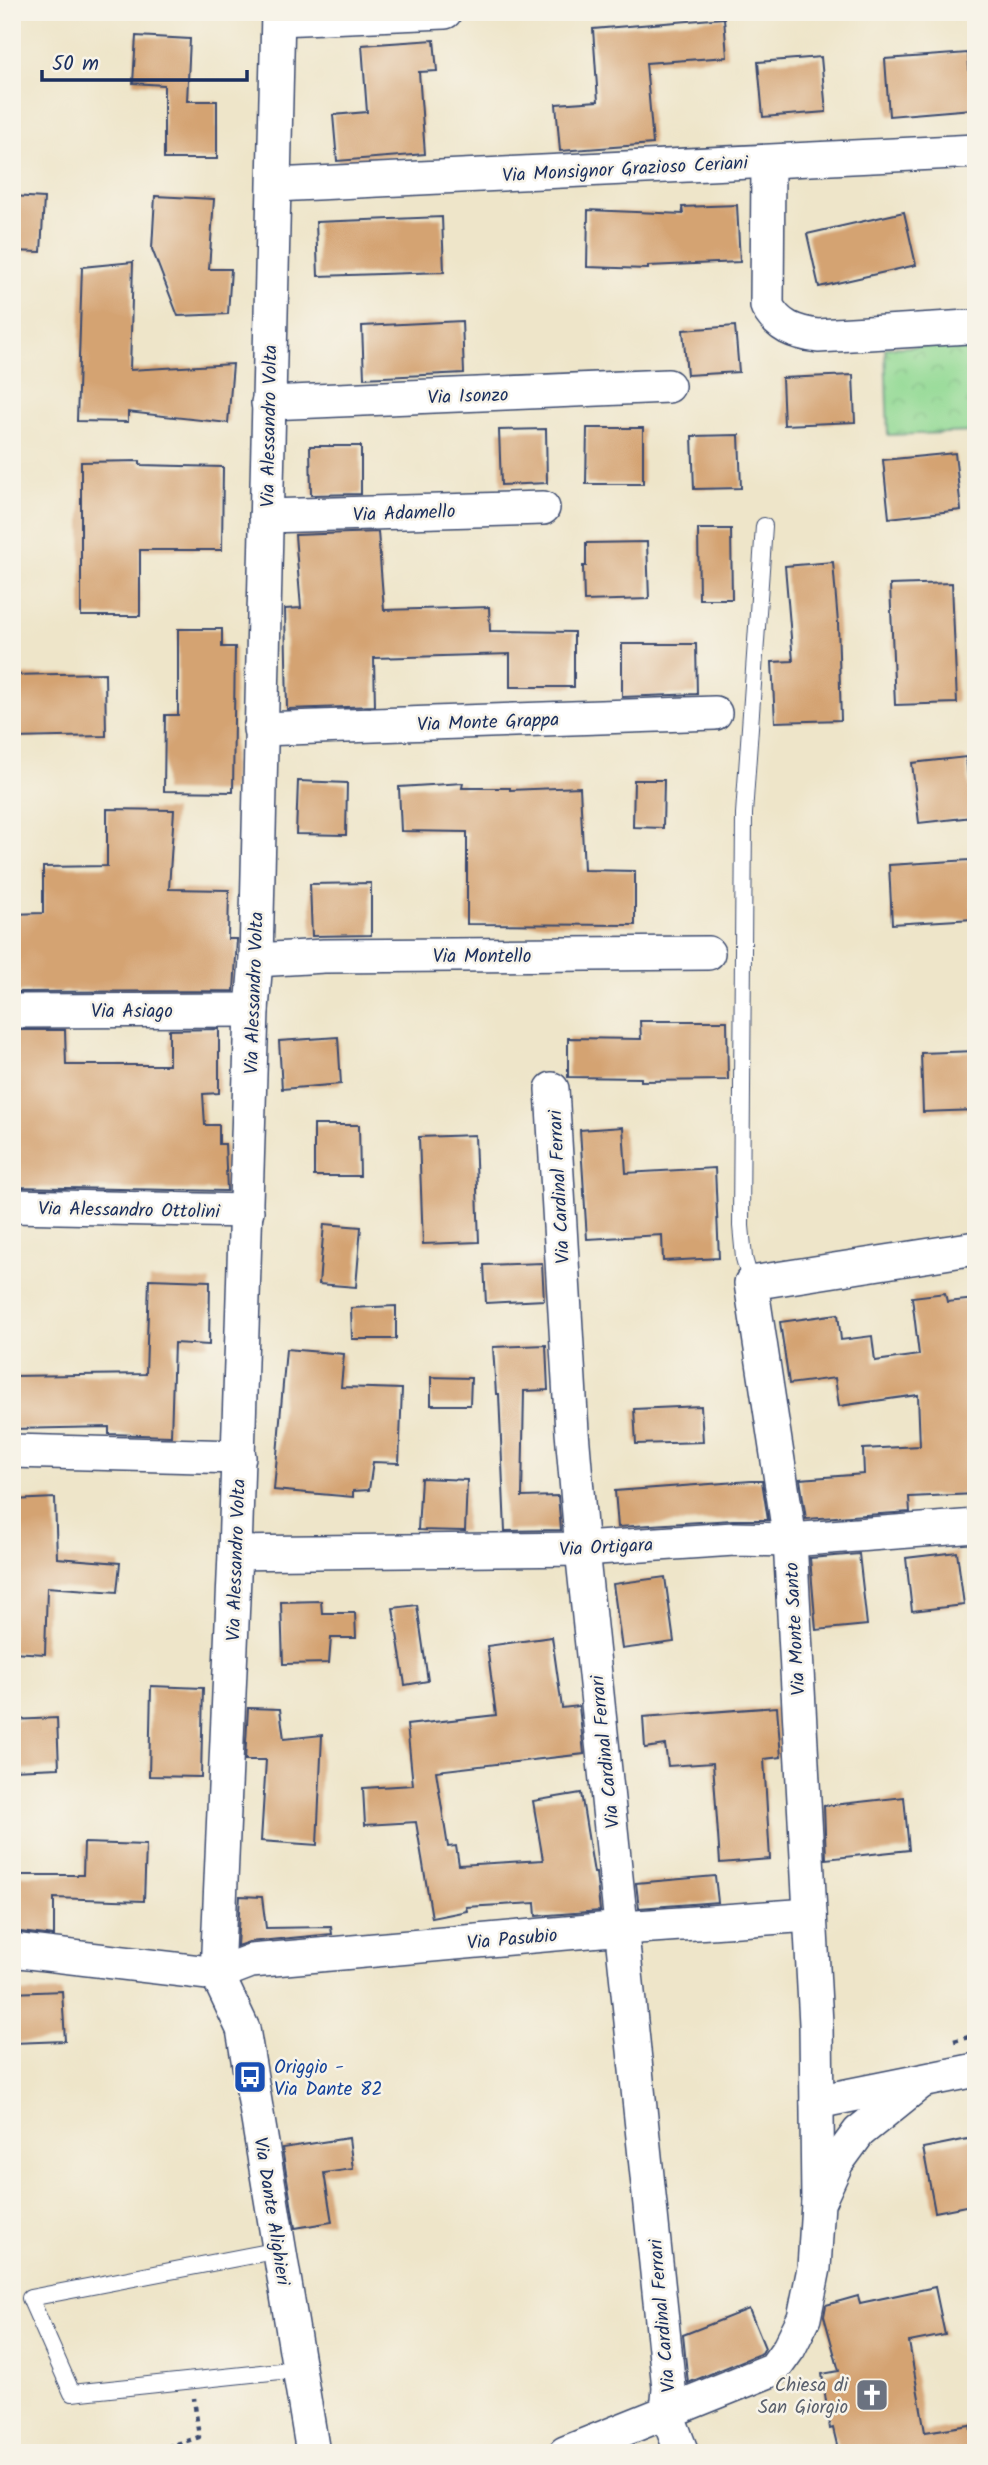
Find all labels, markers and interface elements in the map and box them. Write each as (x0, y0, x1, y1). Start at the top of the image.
scale bar (42, 38, 247, 82)
text: 50 m (52, 48, 99, 81)
street label: Via Monsignor Grazioso Ceriani (501, 149, 750, 191)
street label: Via Alessandro Volta (254, 344, 286, 508)
street label: Via Isonzo (427, 381, 509, 413)
street label: Via Adamello (352, 497, 456, 531)
street label: Via Monte Grappa (416, 706, 560, 740)
street label: Via Alessandro Volta (237, 911, 273, 1075)
street label: Via Montello (433, 942, 531, 972)
street label: Via Asiago (91, 997, 173, 1027)
street label: Via Cardinal Ferrari (541, 1108, 579, 1264)
street label: Via Alessandro Ottolini (38, 1194, 222, 1228)
street label: Via Alessandro Volta (219, 1478, 255, 1642)
street label: Via Ortigara (558, 1531, 654, 1565)
street label: Via Monte Santo (778, 1561, 814, 1696)
street label: Via Cardinal Ferrari (583, 1672, 629, 1830)
street label: Via Pasubio (466, 1921, 559, 1959)
place label: Origgio - Via Dante 82 (274, 2053, 382, 2105)
bus stop icon: Origgio - Via Dante 82 (231, 2058, 269, 2096)
street label: Via Dante Alighieri (244, 2135, 298, 2289)
street label: Via Cardinal Ferrari (641, 2236, 685, 2394)
place label: Chiesa di San Giorgio (758, 2371, 849, 2423)
church icon: Chiesa di San Giorgio (853, 2376, 891, 2414)

